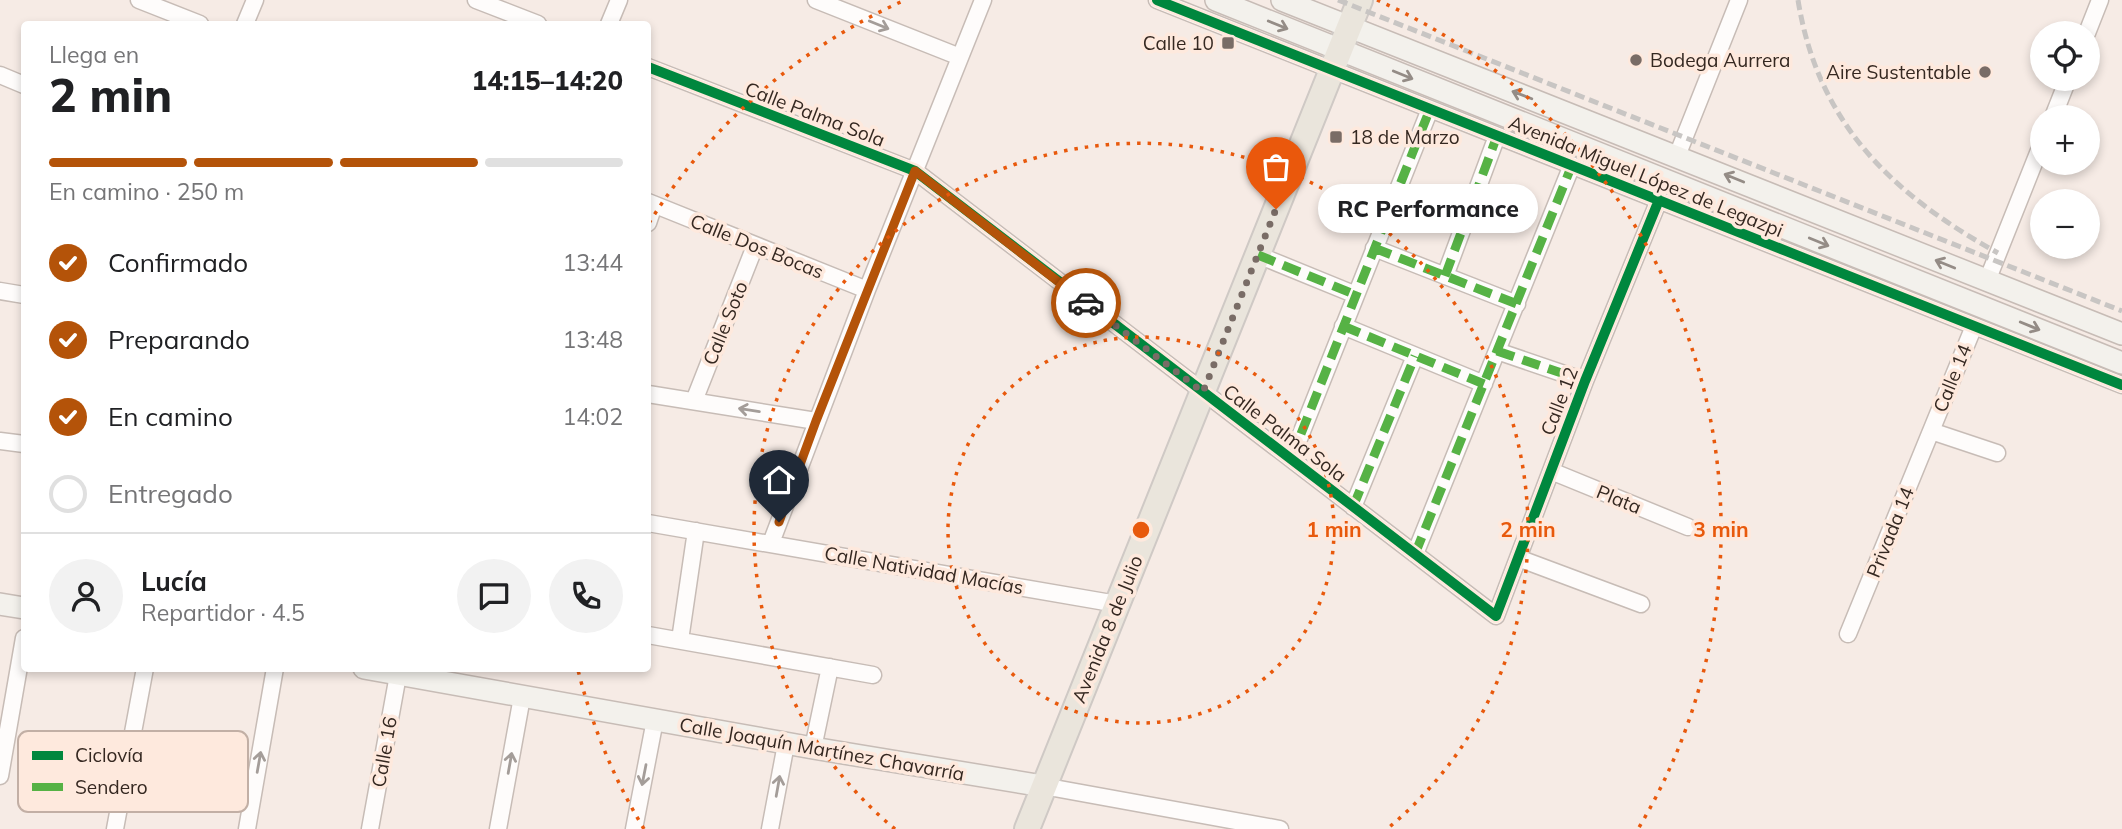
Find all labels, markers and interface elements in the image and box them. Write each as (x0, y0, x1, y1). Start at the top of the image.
one-way arrow (1267, 19, 1288, 32)
one-way arrow (868, 20, 890, 33)
map controls (2030, 21, 2100, 259)
button: locate (2030, 21, 2100, 91)
place label: Calle 10 (1143, 31, 1214, 55)
marker: Calle 10 (1220, 35, 1236, 51)
text: Llega en (49, 40, 139, 69)
place label: Bodega Aurrera (1650, 48, 1790, 72)
marker: Bodega Aurrera (1628, 52, 1644, 68)
place label: Aire Sustentable (1826, 60, 1971, 84)
text: 14:15–14:20 (472, 64, 623, 97)
marker: Aire Sustentable (1977, 64, 1993, 80)
text: 2 min (49, 66, 172, 124)
one-way arrow (1392, 69, 1414, 82)
street label: Calle Palma Sola (742, 76, 888, 152)
one-way arrow (1512, 87, 1534, 100)
button: + (2030, 105, 2100, 175)
street label: Avenida Miguel López de Legazpi (1505, 110, 1787, 242)
place label: 18 de Marzo (1350, 125, 1460, 149)
marker: 18 de Marzo (1328, 129, 1344, 145)
pin (1246, 137, 1306, 209)
icon: bag (1257, 148, 1295, 186)
one-way arrow (1724, 171, 1745, 184)
text: En camino · 250 m (49, 177, 244, 206)
callout: RC Performance (1318, 184, 1538, 234)
button: − (2030, 189, 2100, 259)
text: RC Performance (1337, 194, 1519, 223)
street label: Calle Dos Bocas (687, 208, 827, 284)
one-way arrow (1808, 236, 1830, 249)
icon: check (49, 244, 87, 282)
text: Confirmado (108, 246, 248, 279)
text: 13:44 (563, 248, 623, 277)
one-way arrow (1935, 256, 1956, 269)
courier (1051, 268, 1121, 338)
street label: Calle Soto (697, 278, 753, 368)
icon: car (1067, 284, 1105, 322)
icon: check (49, 321, 87, 359)
one-way arrow (2019, 321, 2041, 334)
text: Preparando (108, 323, 250, 356)
text: 13:48 (563, 325, 623, 354)
street label: Calle 14 (1928, 340, 1976, 416)
street label: Calle 12 (1535, 363, 1583, 439)
street label: Calle Palma Sola (1219, 379, 1351, 487)
icon: check (49, 398, 87, 436)
text: En camino (108, 400, 233, 433)
text: 14:02 (563, 402, 623, 431)
one-way arrow (738, 403, 760, 416)
pin (749, 450, 809, 522)
icon: home (760, 461, 798, 499)
text: Entregado (108, 477, 233, 510)
street label: Plata (1593, 479, 1645, 519)
street label: Privada 14 (1861, 483, 1919, 581)
text: 1 min (1306, 516, 1362, 542)
text: 2 min (1500, 516, 1556, 542)
text: 3 min (1693, 516, 1749, 542)
centre of rings (1129, 518, 1153, 542)
street label: Calle Natividad Macías (823, 541, 1025, 599)
street label: Avenida 8 de Julio (1066, 552, 1148, 706)
button: person (49, 559, 123, 633)
button: chat (457, 559, 531, 633)
button: phone (549, 559, 623, 633)
text: Lucía (141, 565, 207, 598)
text: Repartidor · 4.5 (141, 598, 305, 627)
street label: Calle Joaquín Martínez Chavarría (678, 712, 966, 786)
street label: Calle 16 (366, 715, 402, 789)
legend (18, 731, 248, 812)
text: Ciclovía (75, 743, 143, 767)
one-way arrow (252, 751, 266, 774)
one-way arrow (503, 752, 517, 775)
one-way arrow (637, 763, 651, 786)
text: Sendero (75, 775, 148, 799)
one-way arrow (772, 775, 785, 798)

